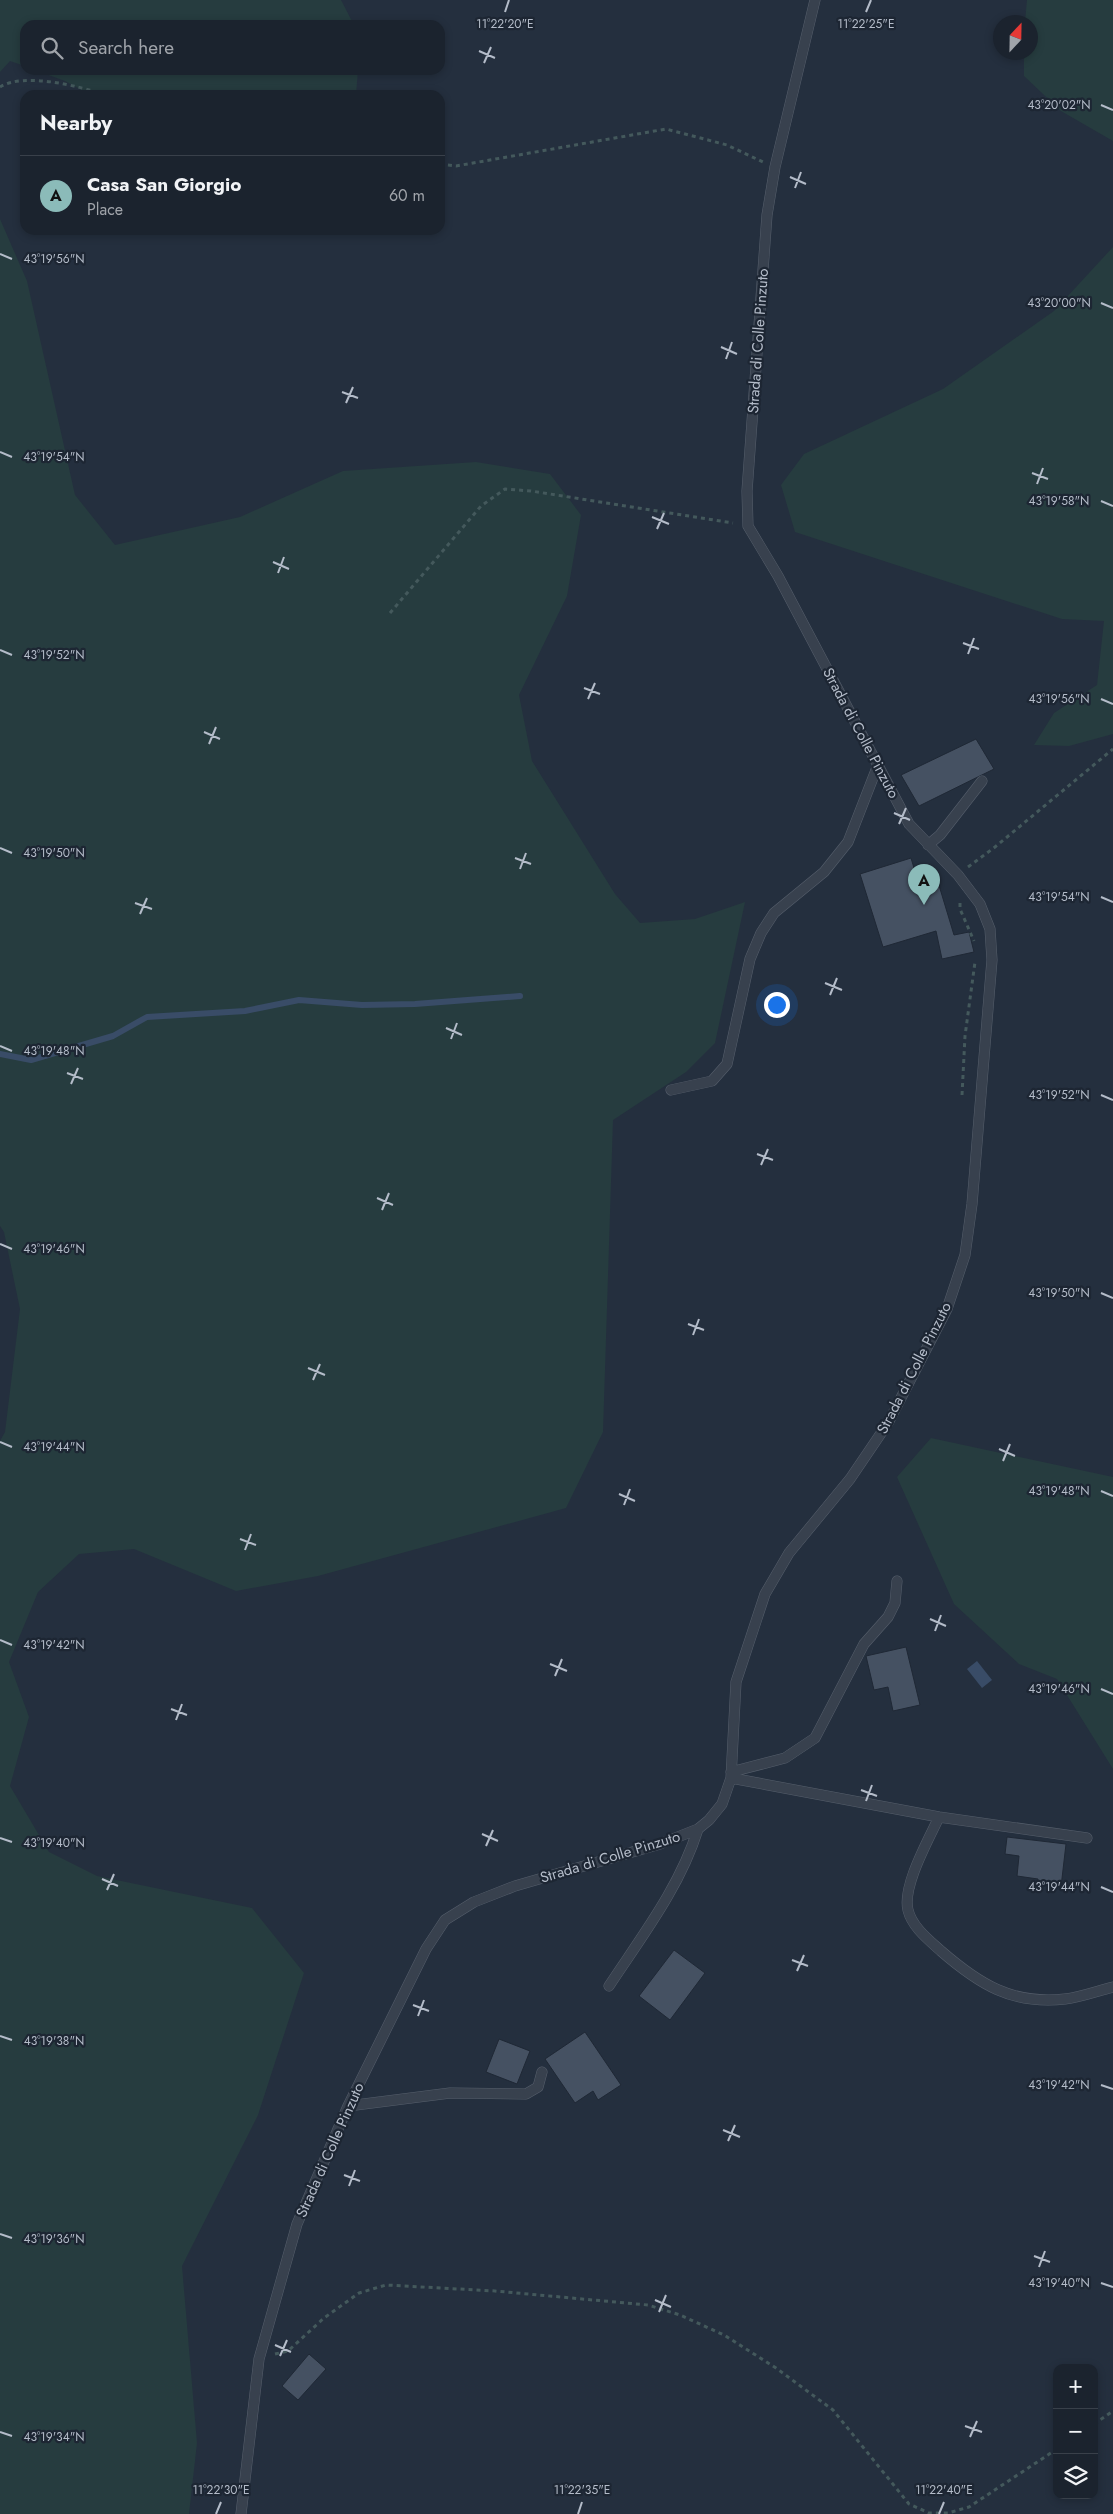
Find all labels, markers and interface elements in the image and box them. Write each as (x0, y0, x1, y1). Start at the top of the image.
text: 11°22'20"E (476, 15, 534, 33)
text: 11°22'25"E (838, 15, 895, 33)
north arrow (993, 15, 1038, 60)
search box (20, 20, 445, 75)
icon: search (38, 34, 66, 62)
text: Search here (78, 34, 174, 61)
text: 43°20'02"N (1027, 96, 1091, 114)
text: Nearby (40, 108, 112, 138)
text: Casa San Giorgio (87, 171, 241, 198)
text: A (50, 184, 62, 207)
text: 60 m (389, 184, 425, 207)
text: Place (87, 198, 123, 221)
text: 43°19'56"N (23, 250, 85, 268)
street label: Strada di Colle Pinzuto (742, 268, 774, 414)
text: 43°20'00"N (1027, 294, 1091, 312)
text: 43°19'54"N (23, 448, 85, 466)
text: 43°19'58"N (1029, 492, 1089, 510)
text: 43°19'52"N (23, 646, 85, 664)
street label: Strada di Colle Pinzuto (817, 664, 905, 802)
text: 43°19'56"N (1028, 690, 1090, 708)
text: 43°19'50"N (23, 844, 85, 862)
pin: A (908, 864, 940, 905)
text: 43°19'54"N (1028, 888, 1090, 906)
your location (764, 992, 790, 1018)
text: 43°19'48"N (23, 1042, 85, 1060)
text: 43°19'52"N (1028, 1086, 1090, 1104)
text: 43°19'46"N (23, 1240, 85, 1258)
text: 43°19'50"N (1028, 1284, 1090, 1302)
street label: Strada di Colle Pinzuto (871, 1298, 957, 1438)
text: 43°19'44"N (23, 1438, 85, 1456)
text: 43°19'48"N (1028, 1482, 1090, 1500)
text: 43°19'42"N (23, 1636, 85, 1654)
text: 43°19'46"N (1028, 1680, 1090, 1698)
street label: Strada di Colle Pinzuto (537, 1825, 683, 1889)
text: 43°19'40"N (23, 1834, 85, 1852)
text: 43°19'44"N (1028, 1878, 1090, 1896)
text: 43°19'38"N (24, 2032, 84, 2050)
text: 43°19'42"N (1028, 2076, 1090, 2094)
street label: Strada di Colle Pinzuto (290, 2079, 370, 2221)
text: 43°19'36"N (24, 2230, 84, 2248)
text: 43°19'40"N (1028, 2274, 1090, 2292)
map controls (1053, 2364, 1098, 2499)
button: + (1053, 2364, 1098, 2409)
button: − (1053, 2409, 1098, 2454)
text: 43°19'34"N (23, 2428, 85, 2446)
button: layers (1053, 2454, 1098, 2499)
text: 11°22'30"E (192, 2481, 250, 2499)
text: 11°22'35"E (554, 2481, 610, 2499)
text: 11°22'40"E (915, 2481, 973, 2499)

